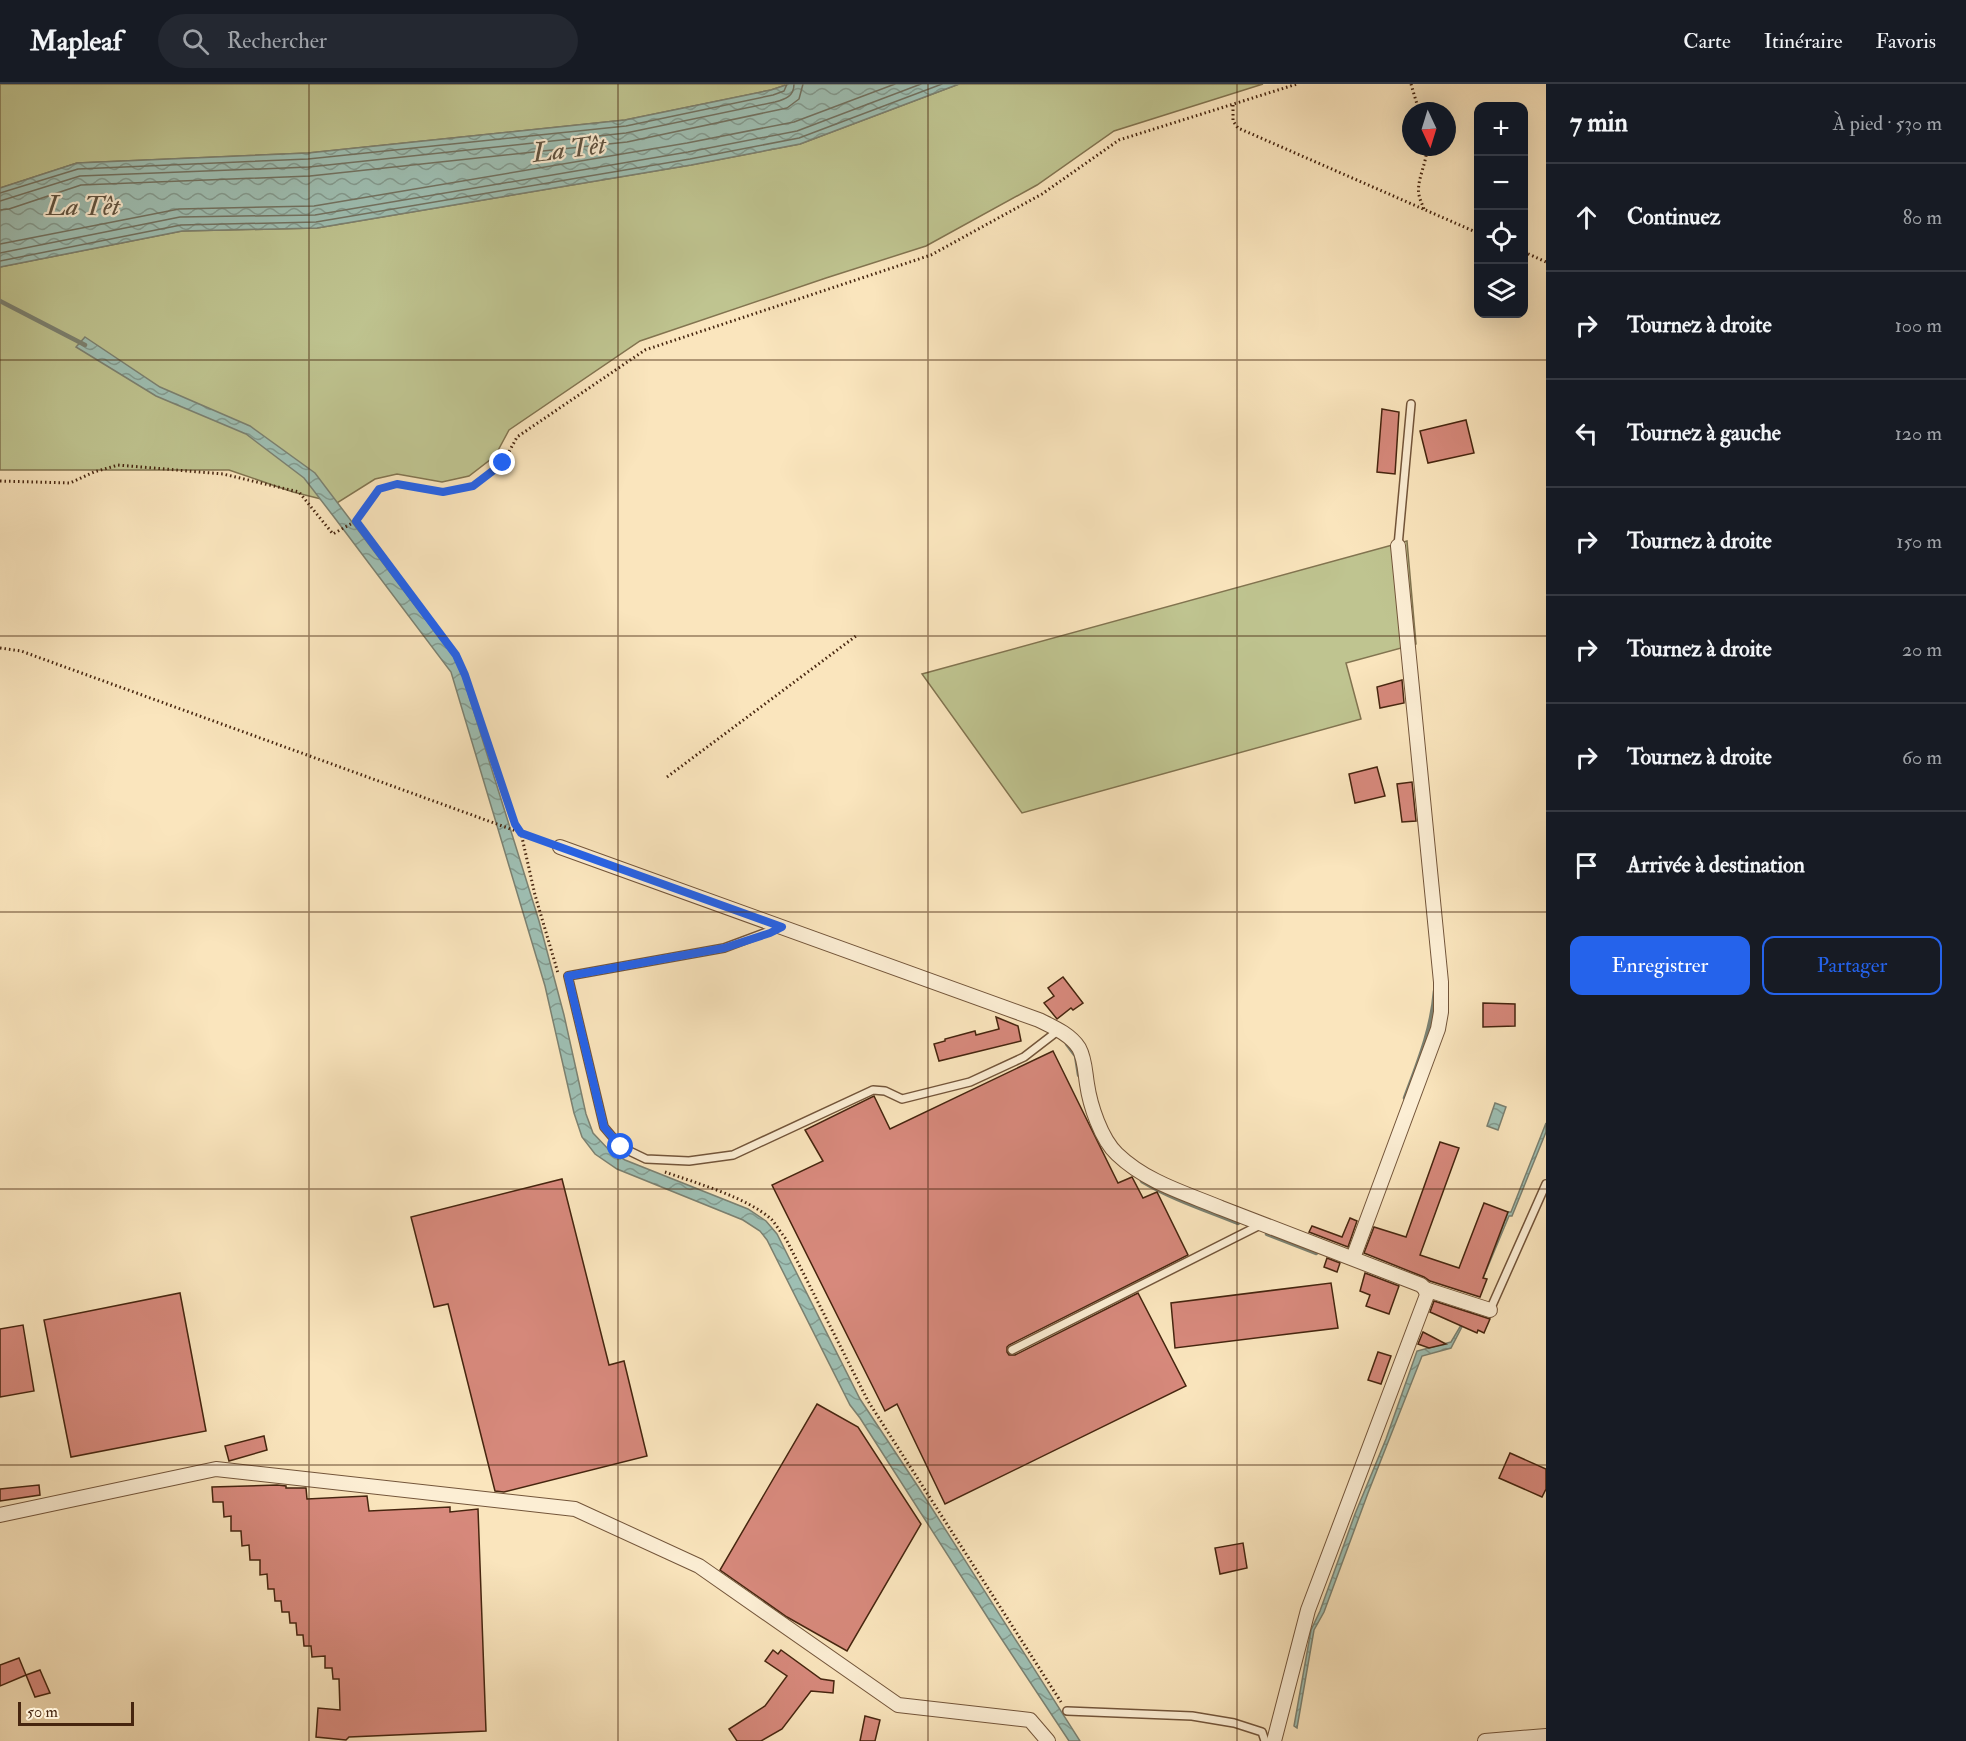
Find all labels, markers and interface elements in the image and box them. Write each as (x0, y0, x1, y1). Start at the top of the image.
search box (158, 14, 578, 68)
text: Mapleaf (30, 24, 122, 59)
icon: search (179, 25, 212, 58)
text: Rechercher (227, 27, 327, 55)
text: Carte (1683, 28, 1731, 55)
text: Itinéraire (1764, 28, 1842, 55)
text: Favoris (1875, 28, 1936, 55)
north arrow (1402, 102, 1456, 156)
map controls (1474, 102, 1528, 318)
button: + (1474, 102, 1528, 156)
text: 7 min (1570, 107, 1628, 139)
text: À pied · 530 m (1833, 111, 1942, 136)
water label: La Têt (529, 128, 609, 170)
button: − (1474, 156, 1528, 210)
water label: La Têt (45, 190, 121, 223)
icon: ahead (1570, 201, 1603, 234)
text: Continuez (1627, 203, 1720, 231)
text: 80 m (1903, 205, 1942, 230)
button: locate (1474, 210, 1528, 264)
button: layers (1474, 264, 1528, 318)
icon: right (1570, 309, 1603, 342)
text: Tournez à droite (1627, 311, 1772, 339)
text: 100 m (1895, 313, 1942, 338)
icon: left (1570, 417, 1603, 450)
text: Tournez à gauche (1627, 419, 1781, 447)
text: 120 m (1895, 421, 1942, 446)
route end (489, 449, 515, 475)
icon: right (1570, 525, 1603, 558)
text: Tournez à droite (1627, 527, 1772, 555)
text: 150 m (1896, 529, 1942, 554)
icon: right (1570, 633, 1603, 666)
text: Tournez à droite (1627, 635, 1772, 663)
text: 20 m (1902, 637, 1942, 662)
icon: right (1570, 741, 1603, 774)
text: Tournez à droite (1627, 743, 1772, 771)
text: 60 m (1902, 745, 1942, 770)
icon: arrive (1570, 849, 1603, 882)
text: Arrivée à destination (1627, 851, 1805, 879)
button: Enregistrer (1570, 936, 1750, 995)
button: Partager (1762, 936, 1942, 995)
route start (607, 1133, 633, 1159)
scale bar (18, 1699, 134, 1726)
text: 50 m (27, 1702, 58, 1722)

